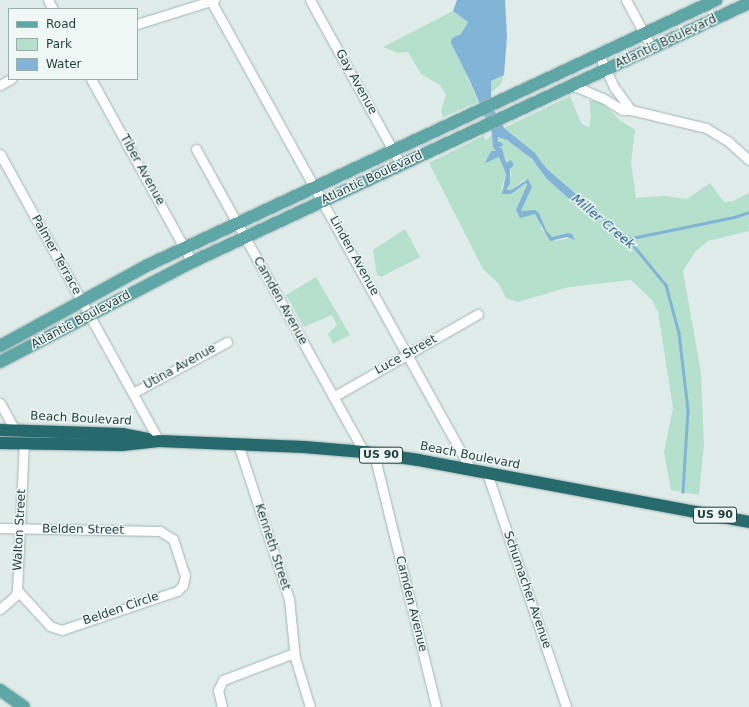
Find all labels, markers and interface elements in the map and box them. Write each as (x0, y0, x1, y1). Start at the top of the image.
legend (8, 8, 138, 80)
street label: Atlantic Boulevard (613, 12, 719, 72)
text: Road (46, 17, 76, 31)
text: Park (46, 37, 72, 51)
street label: Gay Avenue (332, 47, 380, 117)
text: Water (46, 57, 81, 71)
street label: Tiber Avenue (117, 132, 167, 208)
street label: Atlantic Boulevard (319, 148, 425, 208)
water label: Miller Creek (568, 191, 638, 253)
street label: Palmer Terrace (28, 213, 84, 297)
street label: Linden Avenue (326, 214, 382, 298)
street label: Camden Avenue (250, 254, 310, 348)
street label: Atlantic Boulevard (29, 288, 133, 352)
street label: Luce Street (373, 332, 439, 378)
street label: Utina Avenue (141, 341, 219, 393)
street label: Beach Boulevard (30, 409, 132, 429)
street label: Beach Boulevard (419, 439, 521, 473)
road number: US 90 (359, 446, 403, 464)
street label: Walton Street (11, 489, 29, 571)
street label: Kenneth Street (251, 502, 293, 592)
road number: US 90 (693, 506, 737, 524)
street label: Belden Street (42, 522, 124, 538)
street label: Schumacher Avenue (500, 529, 554, 651)
street label: Camden Avenue (392, 555, 430, 653)
street label: Belden Circle (81, 589, 161, 629)

